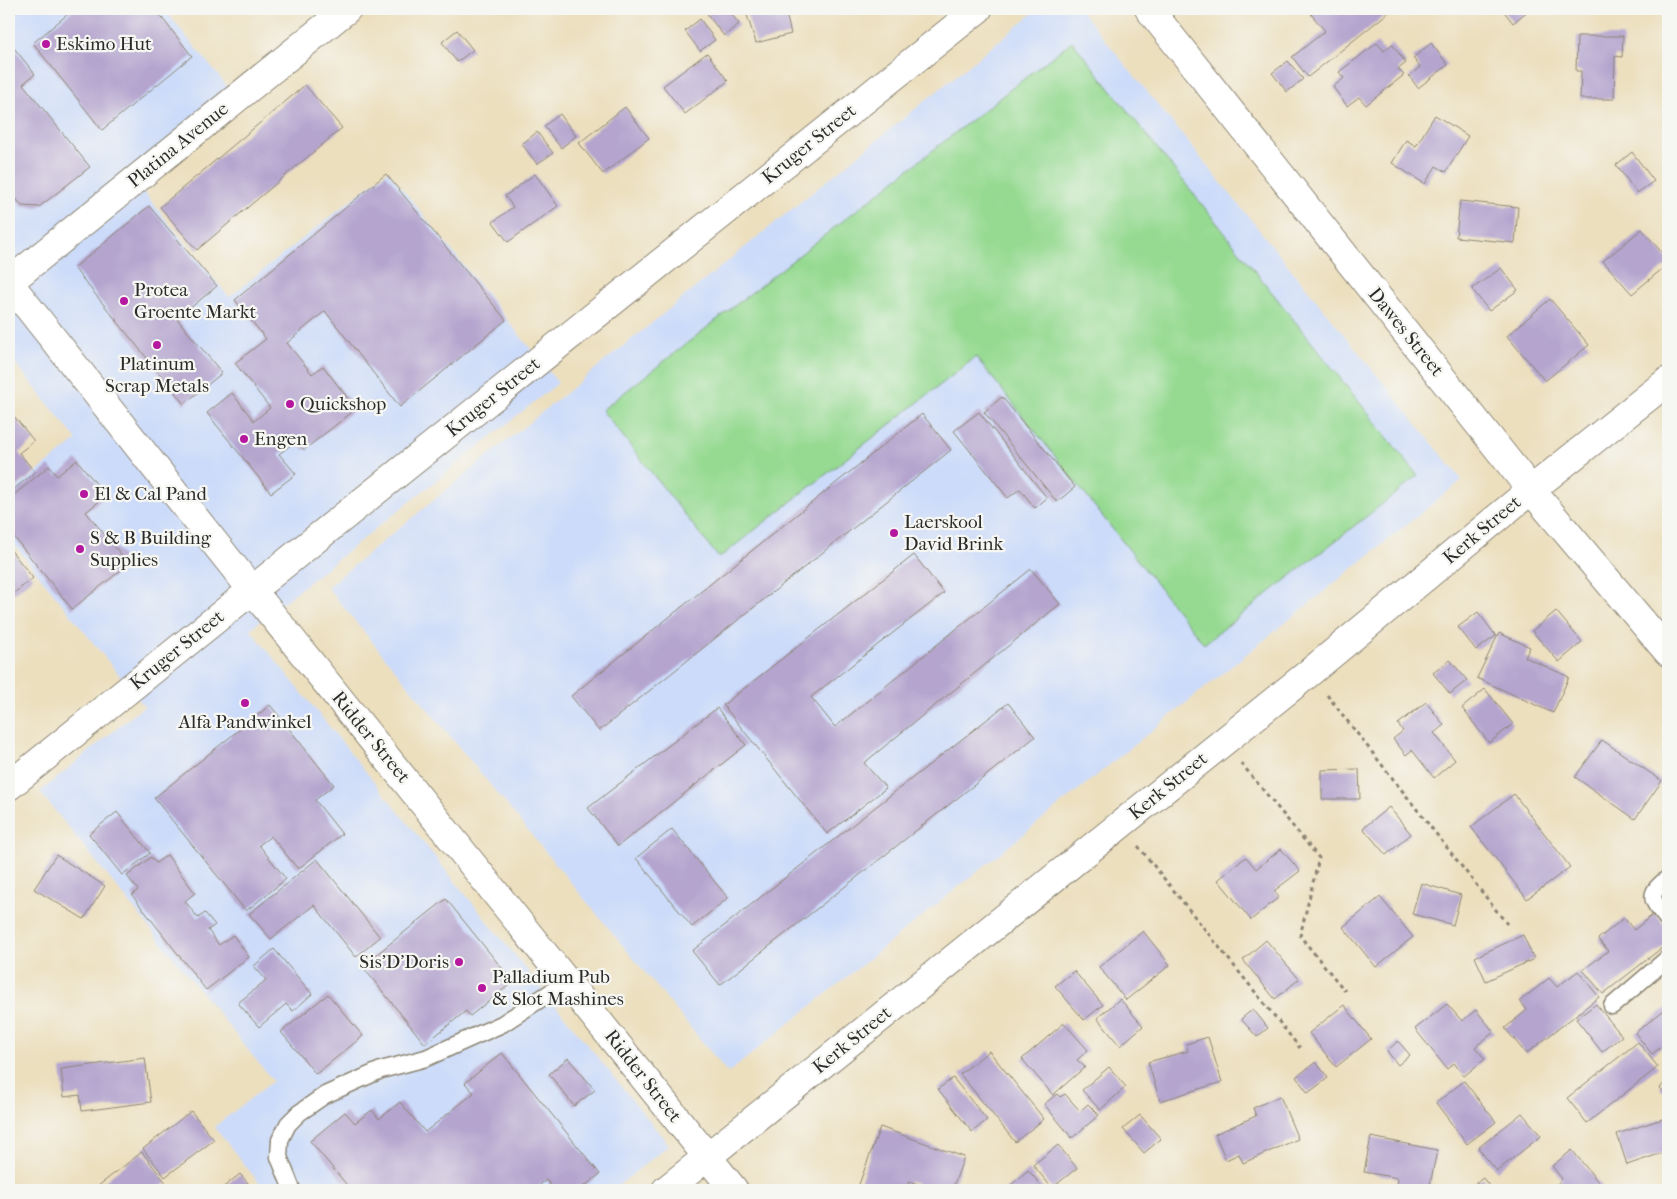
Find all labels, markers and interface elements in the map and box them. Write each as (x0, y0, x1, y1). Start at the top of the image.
place label: Eskimo Hut (56, 33, 152, 55)
marker: Eskimo Hut (40, 38, 52, 50)
street label: Platina Avenue (123, 98, 233, 192)
street label: Kruger Street (758, 99, 861, 189)
place label: Protea Groente Markt (134, 279, 256, 323)
street label: Dawes Street (1364, 283, 1448, 381)
marker: Protea Groente Markt (118, 295, 130, 307)
marker: Platinum Scrap Metals (151, 339, 163, 351)
street label: Kruger Street (442, 352, 545, 442)
place label: Platinum Scrap Metals (105, 353, 209, 397)
place label: Quickshop (300, 393, 386, 415)
marker: Quickshop (284, 398, 296, 410)
place label: Engen (254, 428, 307, 450)
marker: Engen (238, 433, 250, 445)
place label: El & Cal Pand (94, 483, 208, 505)
marker: El & Cal Pand (78, 488, 90, 500)
street label: Kerk Street (1439, 491, 1526, 569)
place label: Laerskool David Brink (904, 511, 1003, 555)
place label: S & B Building Supplies (90, 527, 212, 571)
marker: Laerskool David Brink (888, 527, 900, 539)
marker: S & B Building Supplies (74, 543, 86, 555)
street label: Kruger Street (126, 605, 229, 695)
street label: Ridder Street (327, 687, 415, 787)
marker: Alfa Pandwinkel (239, 697, 251, 709)
place label: Alfa Pandwinkel (178, 711, 311, 733)
street label: Kerk Street (1124, 747, 1212, 824)
place label: Sis'D'Doris (359, 951, 449, 973)
marker: Sis'D'Doris (453, 956, 465, 968)
place label: Palladium Pub & Slot Mashines (492, 966, 624, 1010)
marker: Palladium Pub & Slot Mashines (476, 982, 488, 994)
street label: Kerk Street (808, 1001, 896, 1078)
street label: Ridder Street (600, 1025, 686, 1127)

